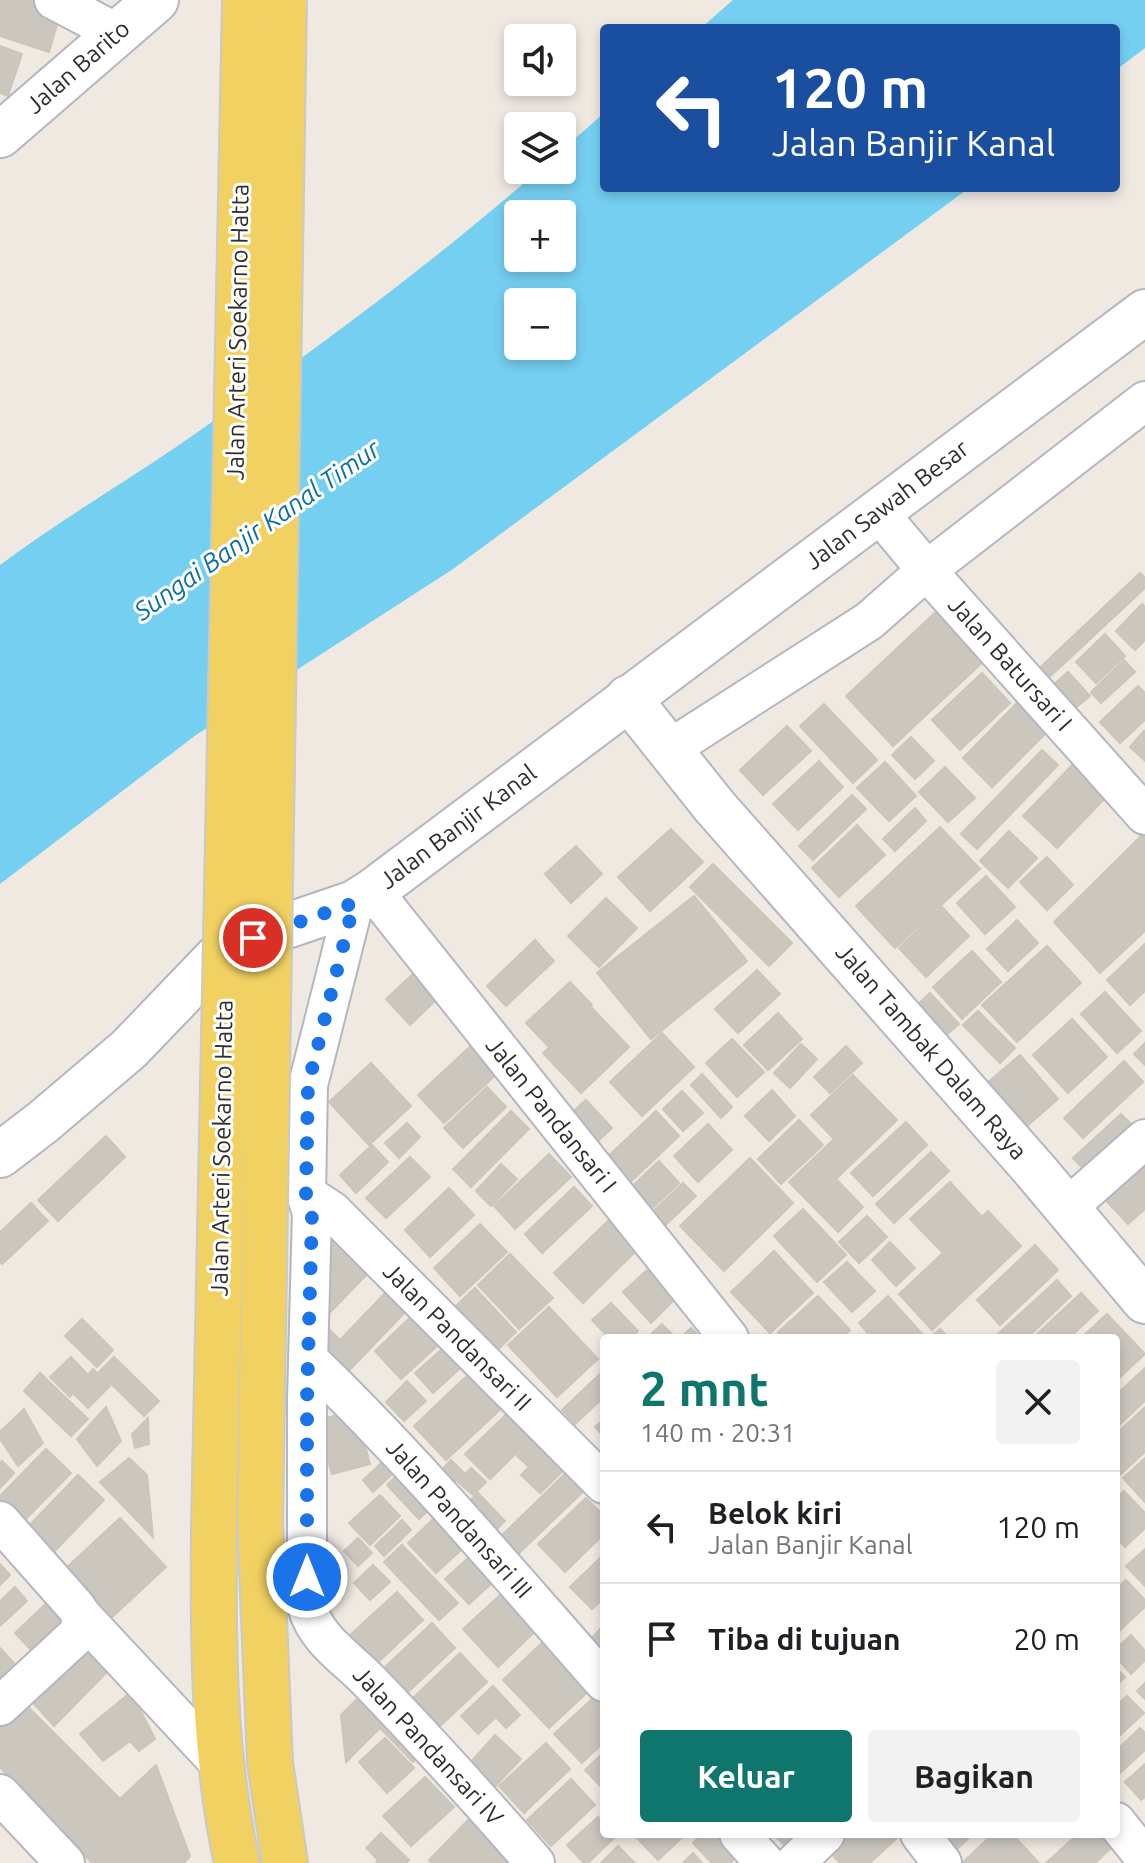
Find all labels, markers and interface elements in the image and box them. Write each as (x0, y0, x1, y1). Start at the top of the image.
street label: Jalan Barito (21, 14, 135, 119)
map controls (504, 24, 576, 360)
button: sound (504, 24, 576, 96)
icon: left (640, 56, 744, 160)
text: 120 m (772, 56, 928, 119)
button: layers (504, 112, 576, 184)
text: Jalan Banjir Kanal (772, 122, 1055, 163)
street label: Jalan Arteri Soekarno Hatta (221, 183, 254, 481)
button: + (504, 200, 576, 272)
button: − (504, 288, 576, 360)
water label: Sungai Banjir Kanal Timur (128, 433, 386, 626)
street label: Jalan Sawah Besar (800, 434, 974, 575)
street label: Jalan Batursari I (943, 591, 1078, 736)
street label: Jalan Banjir Kanal (374, 759, 541, 894)
pin (219, 904, 287, 972)
icon: arrive (231, 916, 275, 960)
street label: Jalan Tambak Dalam Raya (830, 938, 1032, 1165)
street label: Jalan Arteri Soekarno Hatta (205, 999, 238, 1297)
street label: Jalan Pandansari I (481, 1032, 622, 1198)
street label: Jalan Pandansari II (378, 1257, 537, 1416)
button: close (996, 1360, 1080, 1444)
text: 2 mnt (640, 1361, 769, 1415)
text: 140 m · 20:31 (640, 1418, 796, 1447)
street label: Jalan Pandansari III (381, 1434, 538, 1603)
text: Belok kiri (708, 1496, 842, 1530)
icon: left (640, 1505, 684, 1549)
text: 120 m (996, 1510, 1080, 1544)
text: Jalan Banjir Kanal (708, 1530, 913, 1559)
position arrow (265, 1535, 349, 1619)
icon: arrive (640, 1617, 684, 1661)
text: Tiba di tujuan (708, 1622, 901, 1656)
text: 20 m (1013, 1622, 1080, 1656)
street label: Jalan Pandansari IV (348, 1661, 509, 1831)
button: Keluar (640, 1730, 852, 1822)
button: Bagikan (868, 1730, 1080, 1822)

